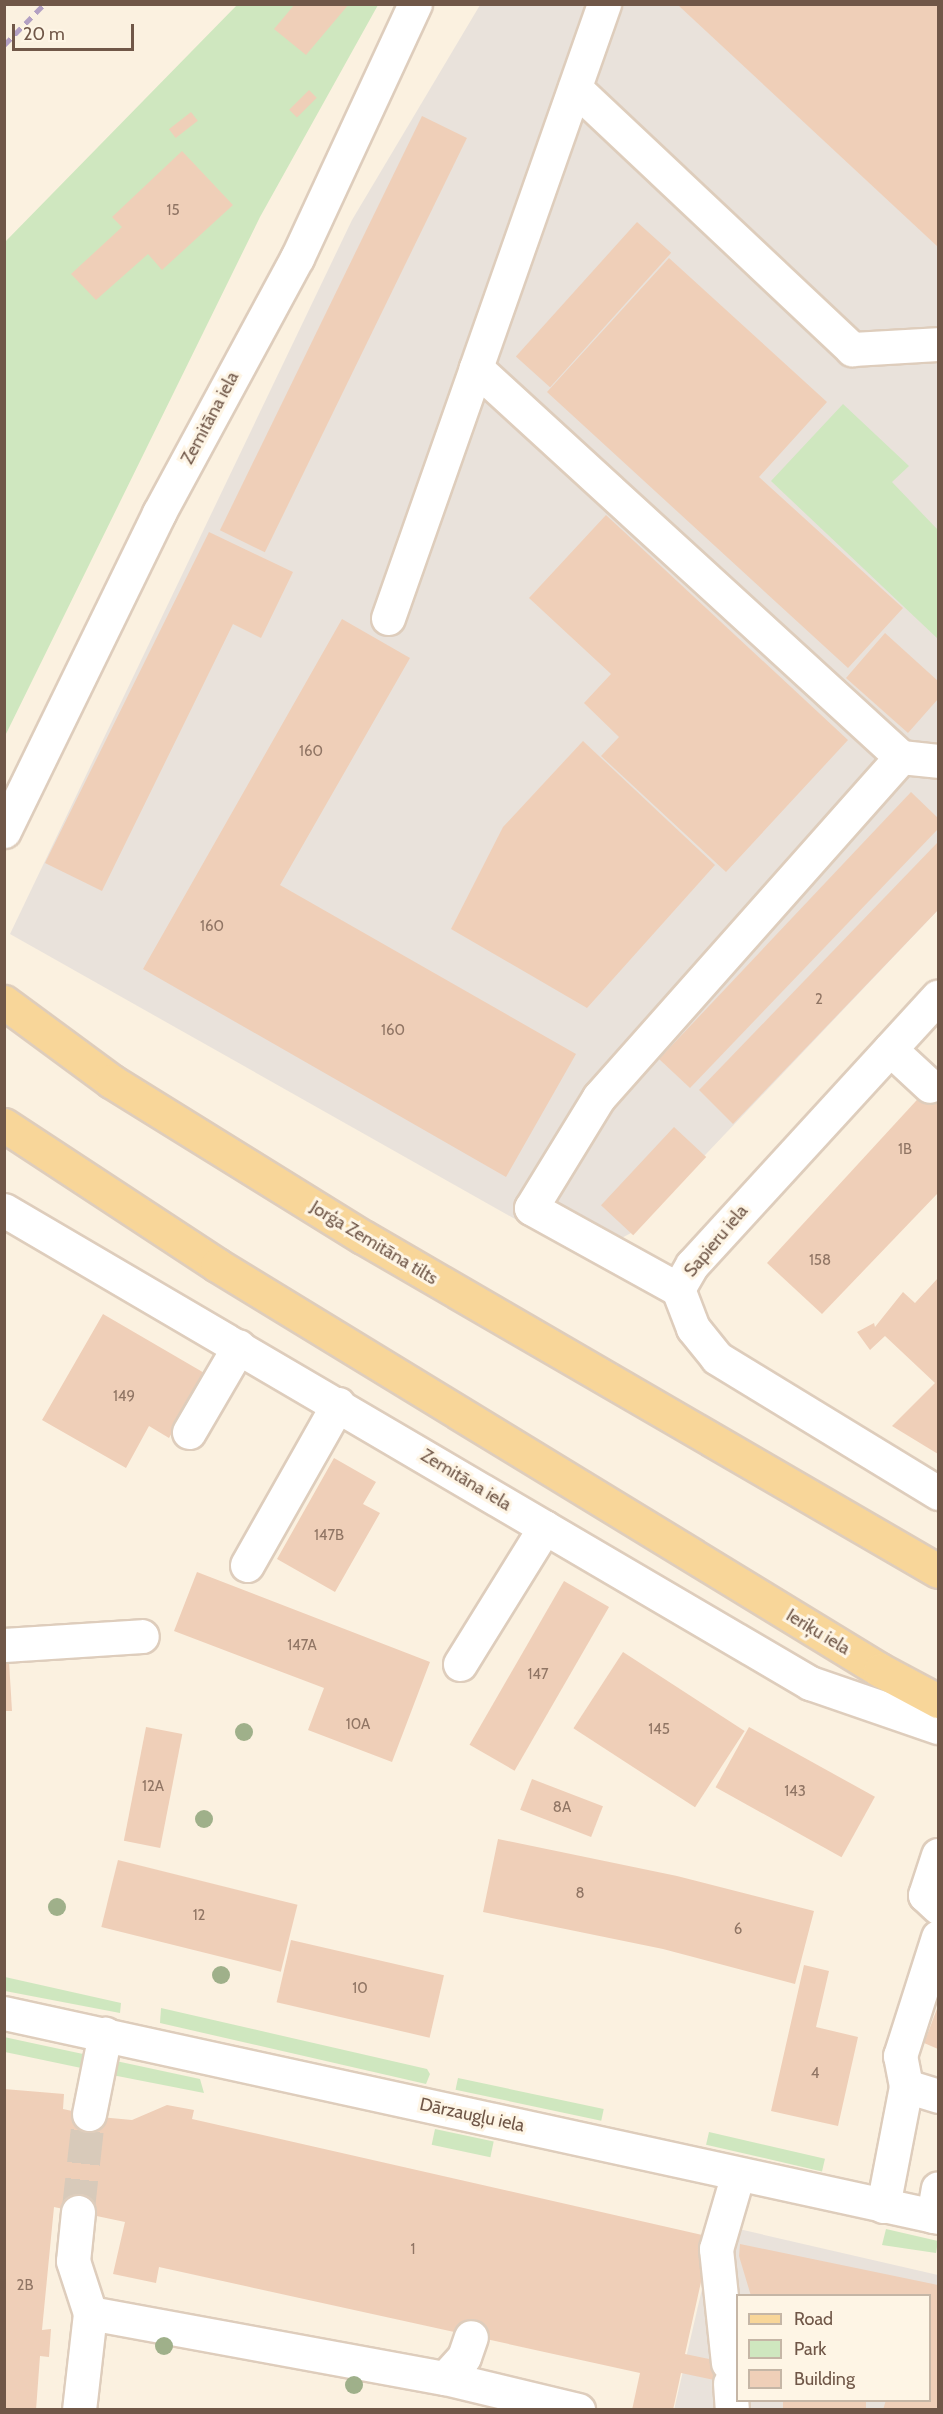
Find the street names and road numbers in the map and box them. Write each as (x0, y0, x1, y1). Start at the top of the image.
street label: Zemitāna iela (177, 368, 243, 468)
street label: Jorģa Zemitāna tilts (306, 1196, 442, 1290)
street label: Sapieru iela (680, 1201, 752, 1281)
street label: Zemitāna iela (417, 1445, 515, 1515)
street label: Ieriķu iela (782, 1605, 854, 1659)
street label: Dārzaugļu iela (418, 2093, 526, 2137)

